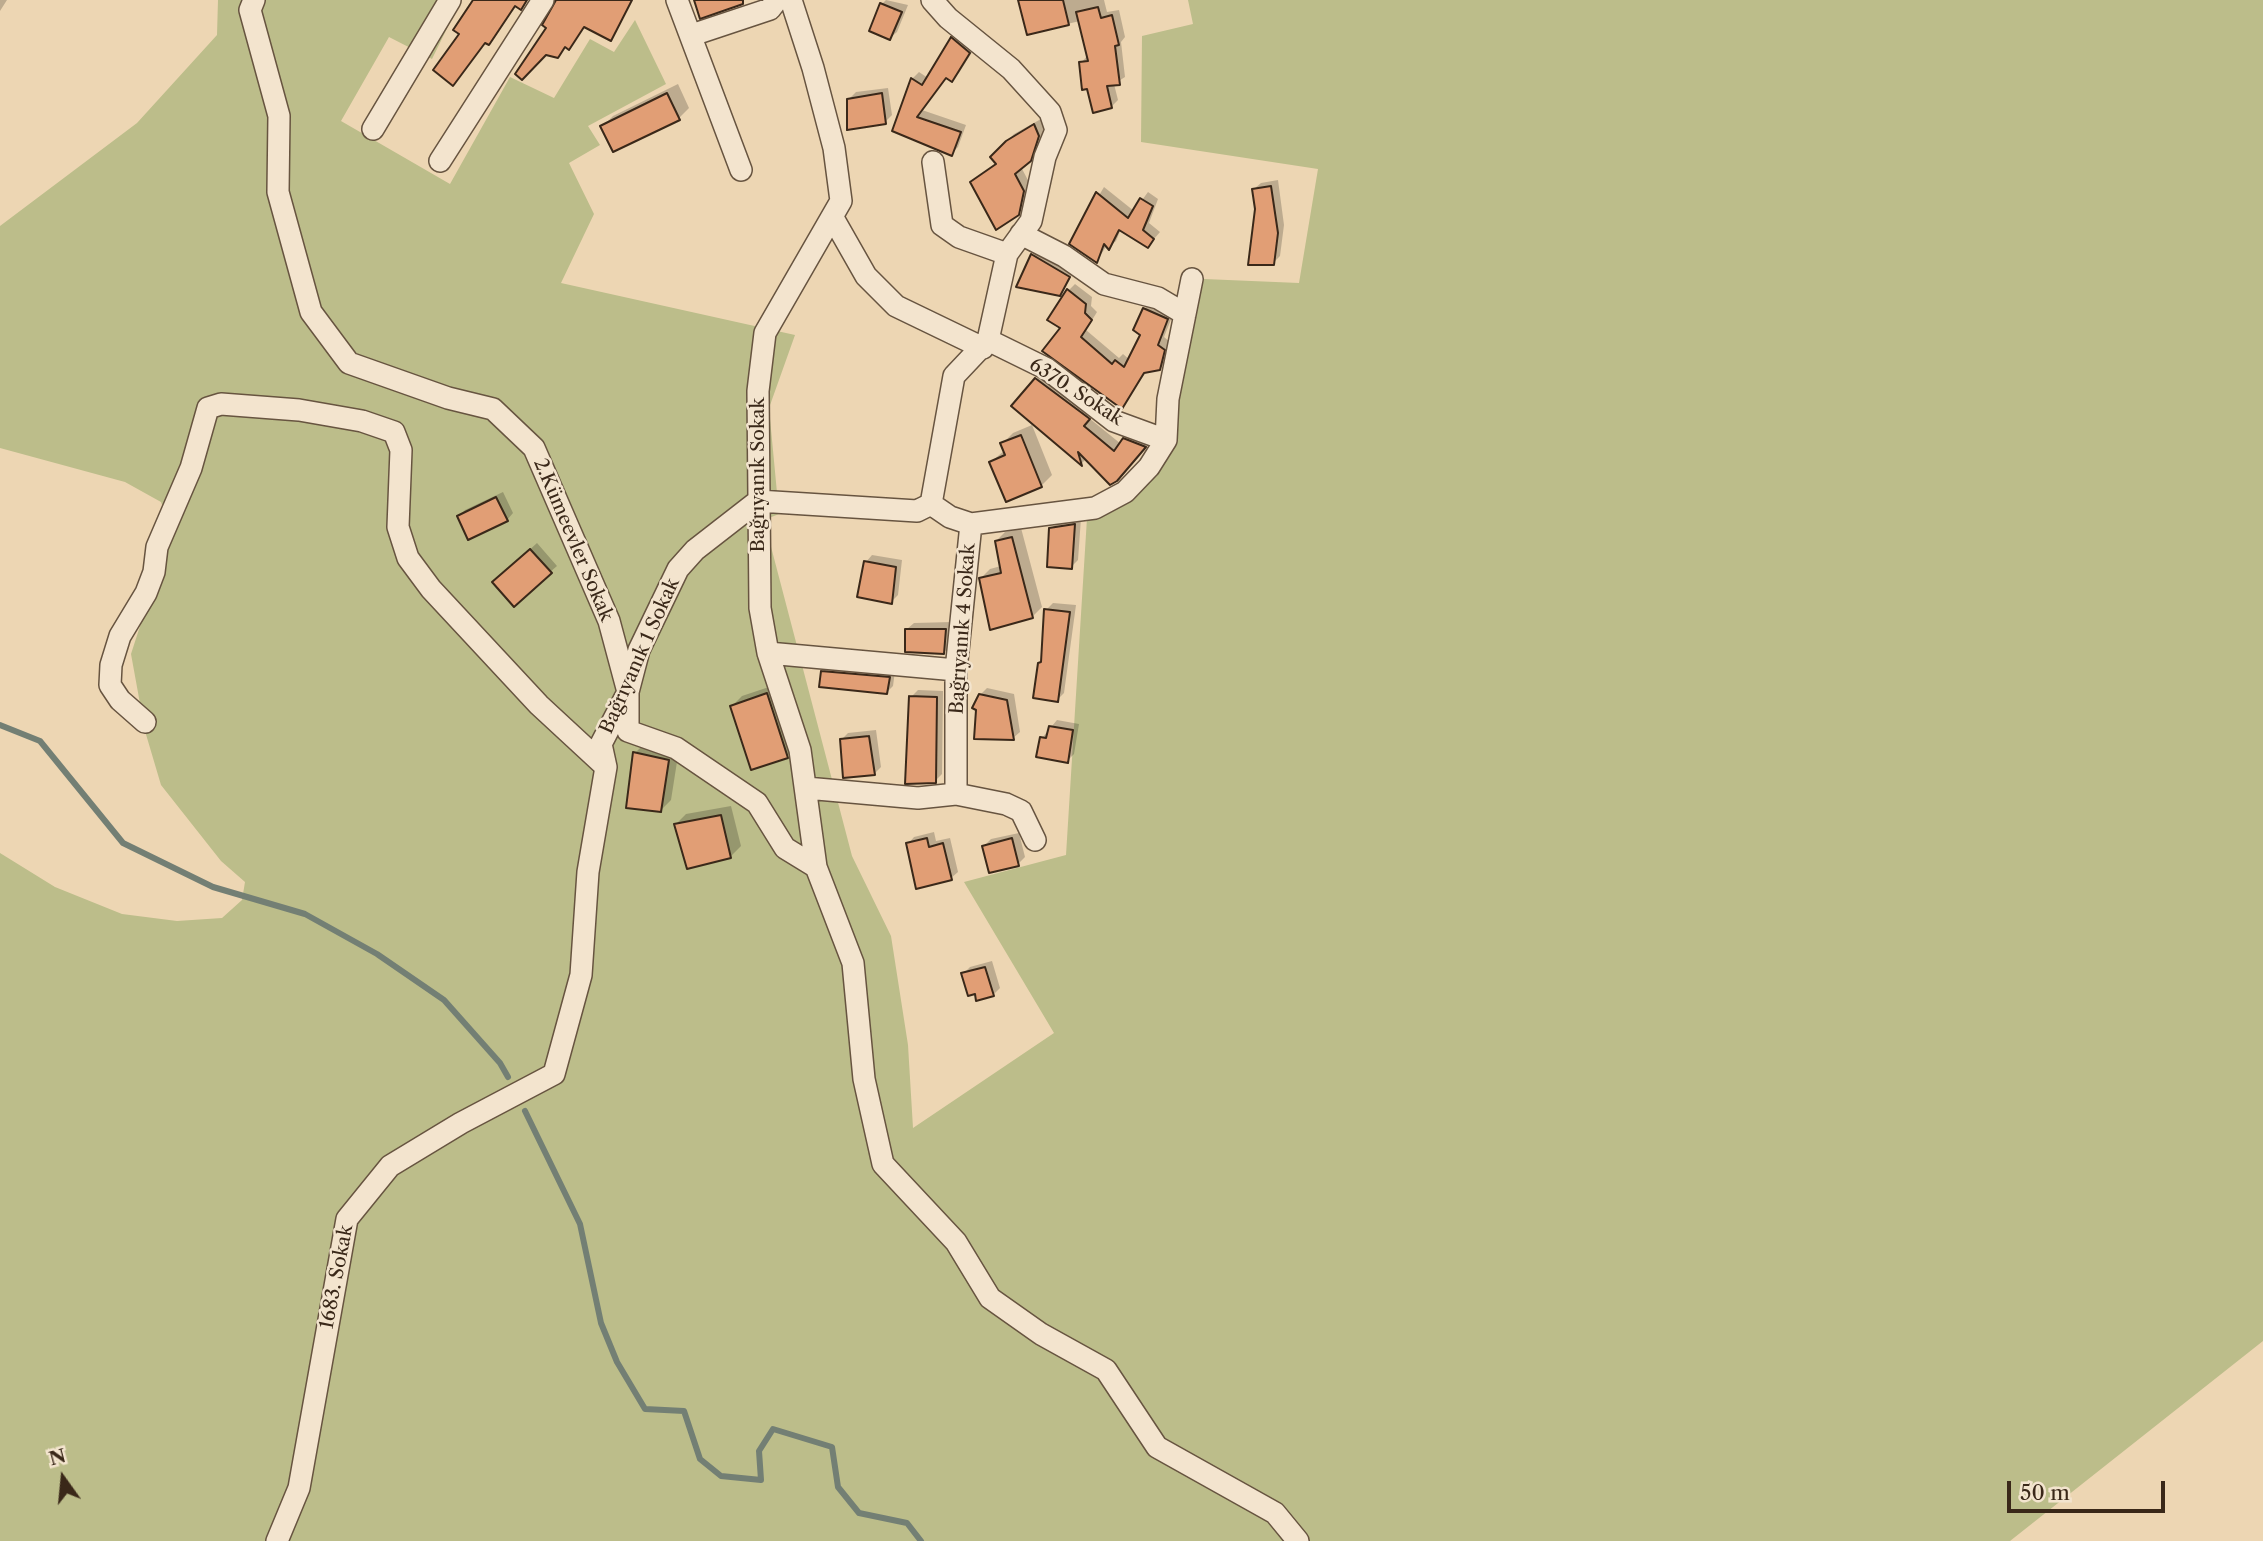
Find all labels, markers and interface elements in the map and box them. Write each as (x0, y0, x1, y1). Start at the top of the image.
street label: 6370. Sokak (1025, 353, 1127, 431)
street label: Bağrıyanık Sokak (748, 397, 770, 553)
street label: 2.Kümeevler Sokak (528, 455, 618, 625)
street label: Bağrıyanık 4 Sokak (946, 543, 980, 715)
street label: Bağrıyanık 1 Sokak (595, 575, 685, 737)
street label: 1683. Sokak (316, 1223, 358, 1331)
north arrow (28, 1443, 98, 1513)
text: N (46, 1444, 68, 1470)
scale bar (2011, 1468, 2168, 1512)
text: 50 m (2020, 1480, 2070, 1505)

